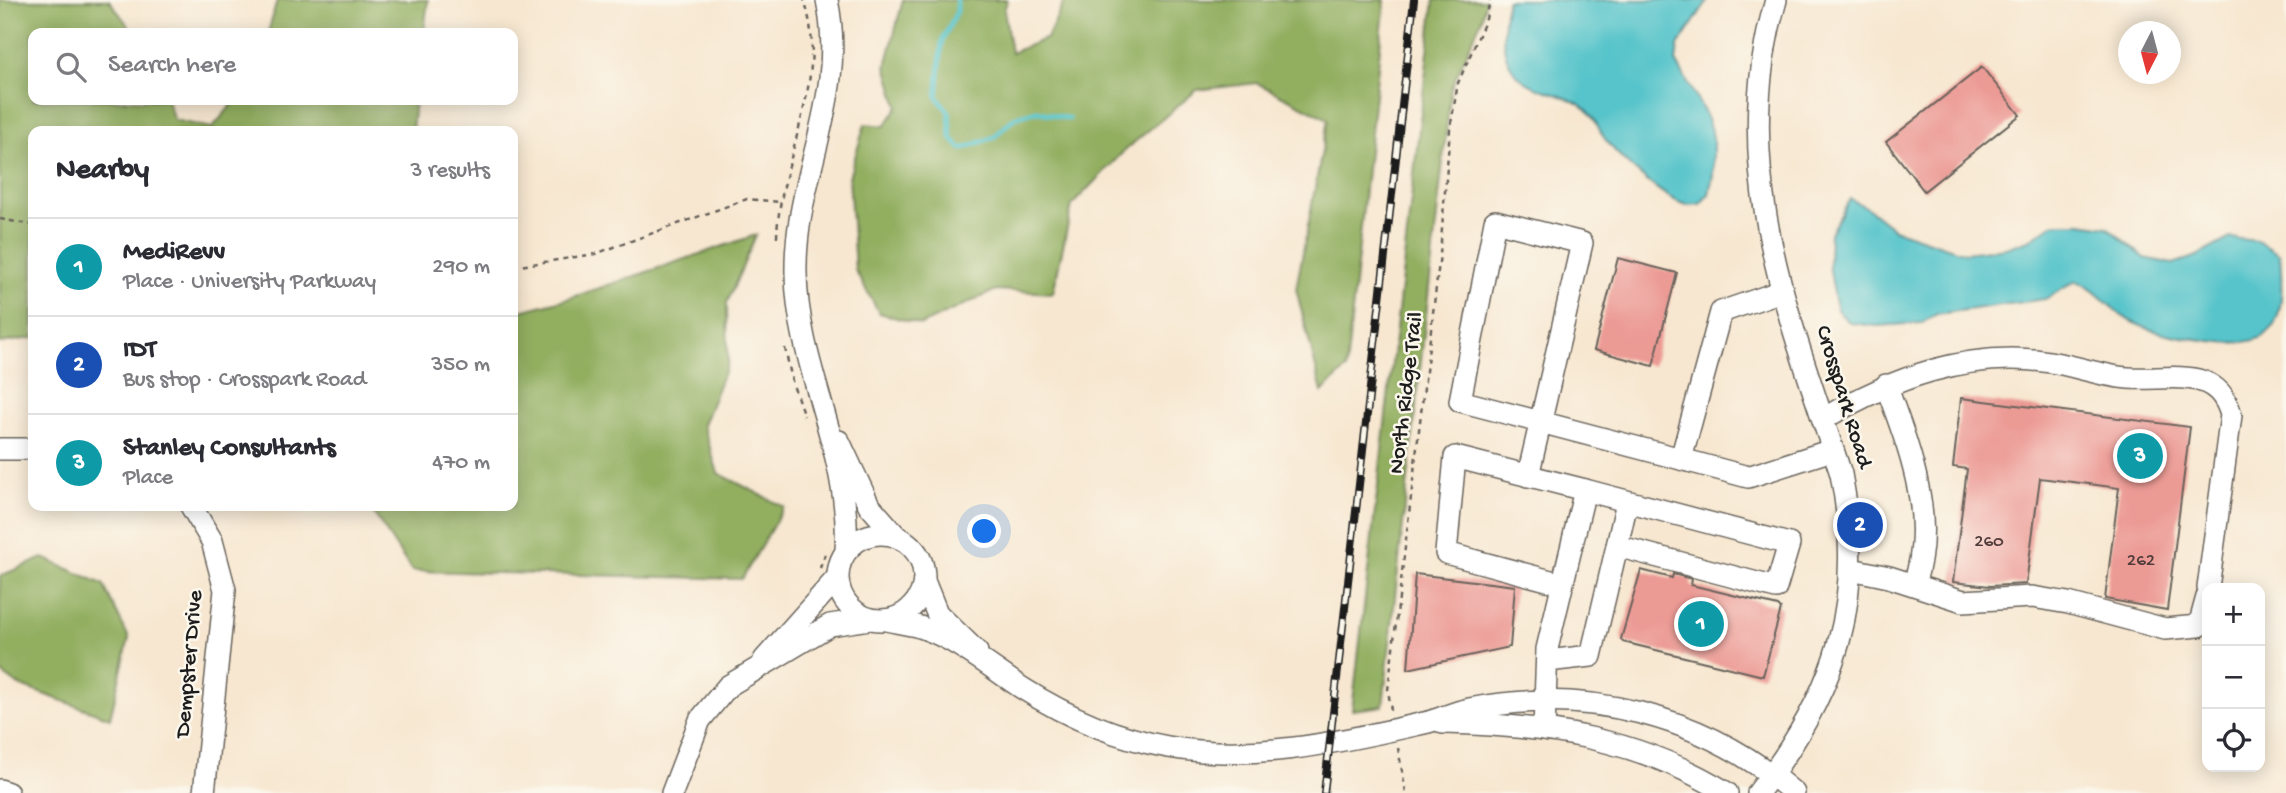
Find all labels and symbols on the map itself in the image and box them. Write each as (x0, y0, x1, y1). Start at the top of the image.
north arrow (2118, 21, 2181, 84)
street label: North Ridge Trail (1384, 310, 1430, 476)
street label: Crosspark Road (1809, 322, 1878, 473)
pin: 3 (2117, 430, 2163, 482)
pin: 2 (1837, 499, 1883, 551)
your location (967, 514, 1001, 548)
house number: 260 (1974, 531, 2004, 554)
house number: 262 (2127, 550, 2155, 573)
street label: Dempster Drive (170, 588, 210, 741)
pin: 1 (1678, 598, 1724, 650)

